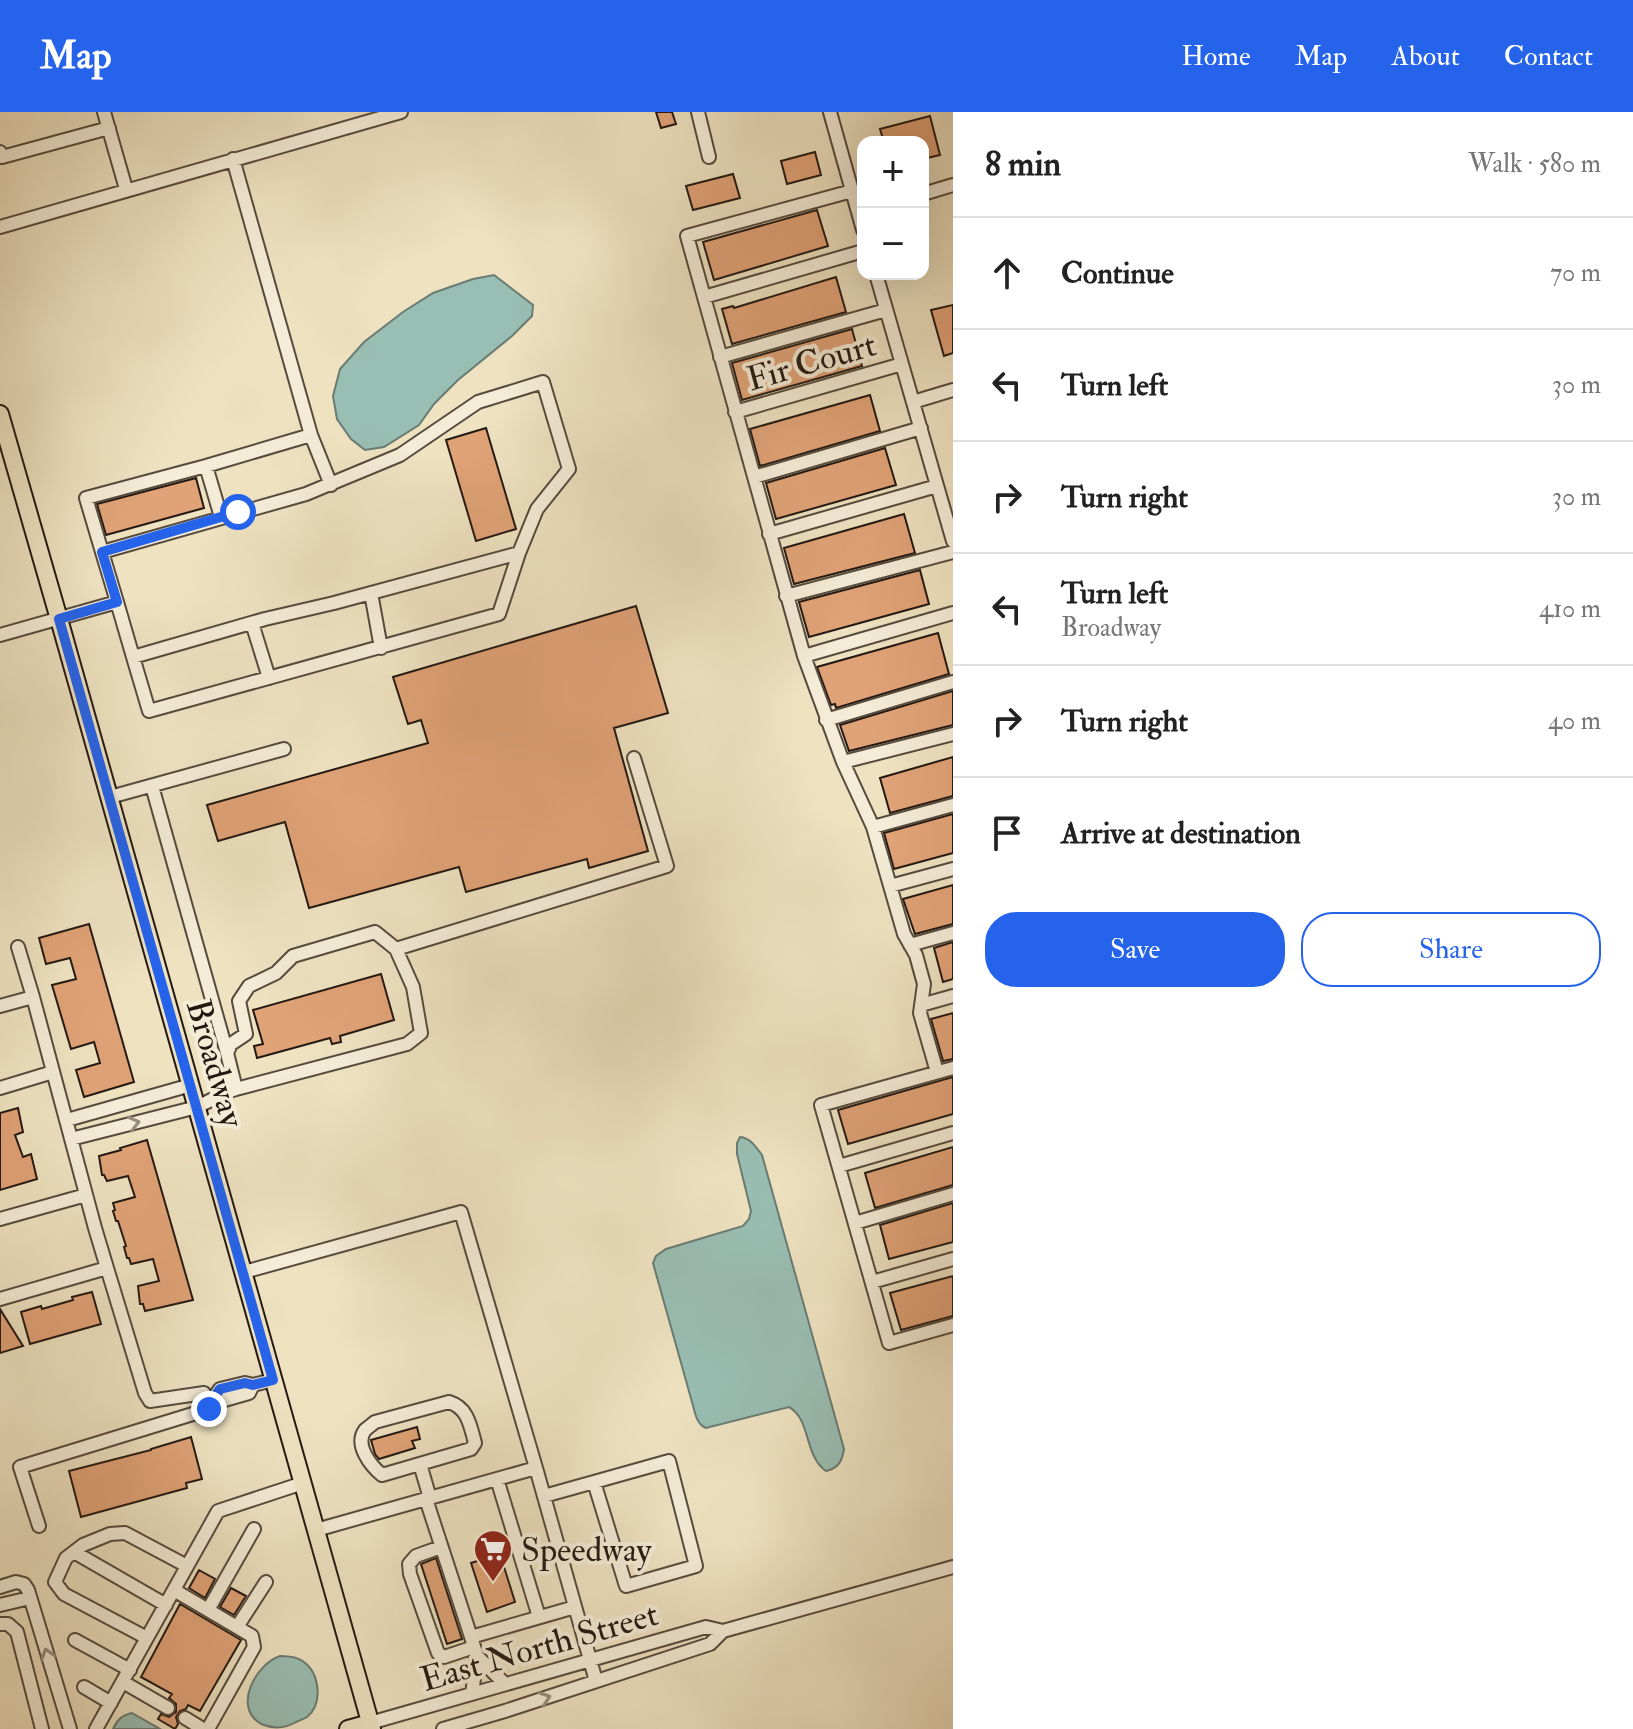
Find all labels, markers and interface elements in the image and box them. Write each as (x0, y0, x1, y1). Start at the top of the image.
text: Map (40, 32, 111, 80)
text: Home (1181, 39, 1251, 74)
text: Map (1295, 39, 1347, 74)
text: About (1391, 39, 1460, 74)
text: Contact (1504, 39, 1593, 74)
map controls (857, 136, 929, 280)
button: + (857, 136, 929, 208)
text: 8 min (985, 143, 1061, 186)
text: Walk · 580 m (1468, 148, 1601, 180)
button: − (857, 208, 929, 280)
icon: ahead (985, 251, 1029, 295)
text: Continue (1061, 255, 1174, 292)
text: 70 m (1550, 257, 1601, 289)
street label: Fir Court (742, 324, 881, 401)
icon: left (985, 363, 1029, 407)
text: Turn left (1061, 367, 1168, 404)
text: 30 m (1552, 369, 1601, 401)
icon: right (985, 475, 1029, 519)
text: Turn right (1061, 479, 1188, 516)
text: 30 m (1552, 481, 1601, 513)
route start (220, 494, 256, 530)
text: Turn left (1061, 575, 1168, 612)
icon: left (985, 587, 1029, 631)
text: 410 m (1539, 593, 1601, 625)
text: Broadway (1061, 612, 1161, 644)
icon: right (985, 699, 1029, 743)
text: Turn right (1061, 703, 1188, 740)
text: 40 m (1548, 705, 1601, 737)
icon: arrive (985, 811, 1029, 855)
text: Arrive at destination (1061, 815, 1301, 852)
button: Save (985, 912, 1285, 987)
button: Share (1301, 912, 1601, 987)
street label: Broadway (176, 995, 254, 1133)
one-way arrow (127, 1115, 141, 1132)
route end (191, 1391, 227, 1427)
supermarket icon: Speedway (472, 1528, 514, 1583)
place label: Speedway (521, 1529, 653, 1572)
street label: East North Street (416, 1593, 663, 1702)
one-way arrow (40, 1648, 56, 1662)
one-way arrow (537, 1691, 551, 1707)

